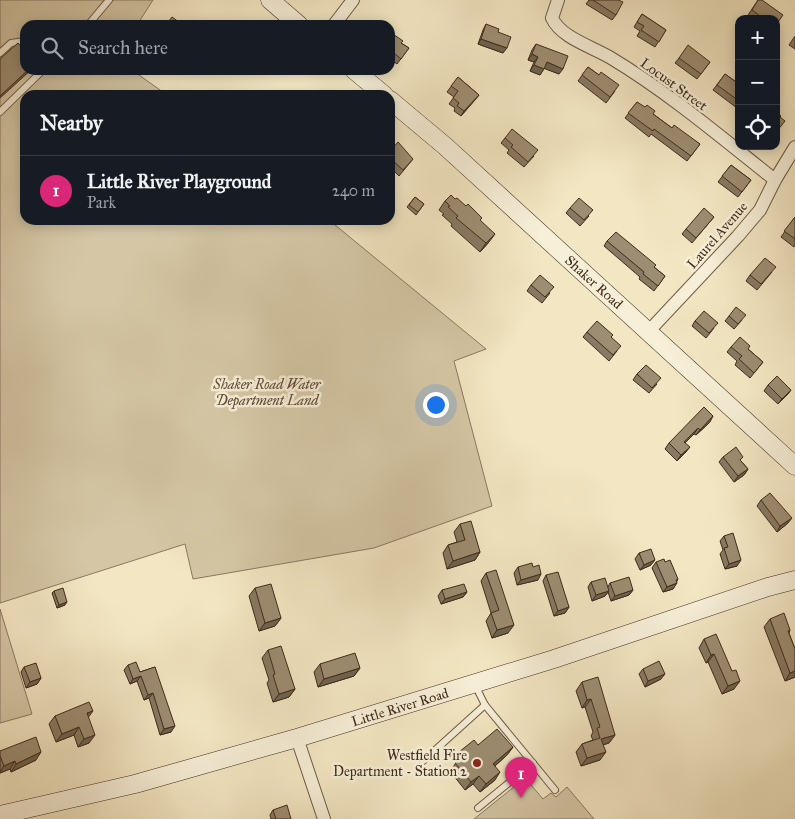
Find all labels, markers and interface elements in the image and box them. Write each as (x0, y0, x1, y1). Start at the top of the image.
map controls (735, 15, 780, 150)
button: + (735, 15, 780, 60)
search box (20, 20, 395, 75)
icon: search (38, 34, 66, 62)
text: Search here (78, 36, 168, 59)
street label: Locust Street (637, 54, 711, 114)
button: − (735, 60, 780, 105)
button: locate (735, 105, 780, 150)
text: Nearby (40, 110, 103, 136)
text: Little River Playground (87, 170, 271, 193)
text: 1 (53, 181, 59, 200)
text: 240 m (332, 181, 375, 200)
text: Park (87, 193, 116, 212)
street label: Laurel Avenue (684, 198, 751, 272)
street label: Shaker Road (561, 252, 626, 313)
park label: Shaker Road Water Department Land (212, 376, 322, 410)
your location (423, 392, 449, 418)
street label: Little River Road (350, 685, 451, 730)
place label: Westfield Fire Department - Station 2 (333, 747, 467, 780)
marker: Westfield Fire Department - Station 2 (471, 757, 483, 769)
pin: 1 (505, 757, 537, 798)

